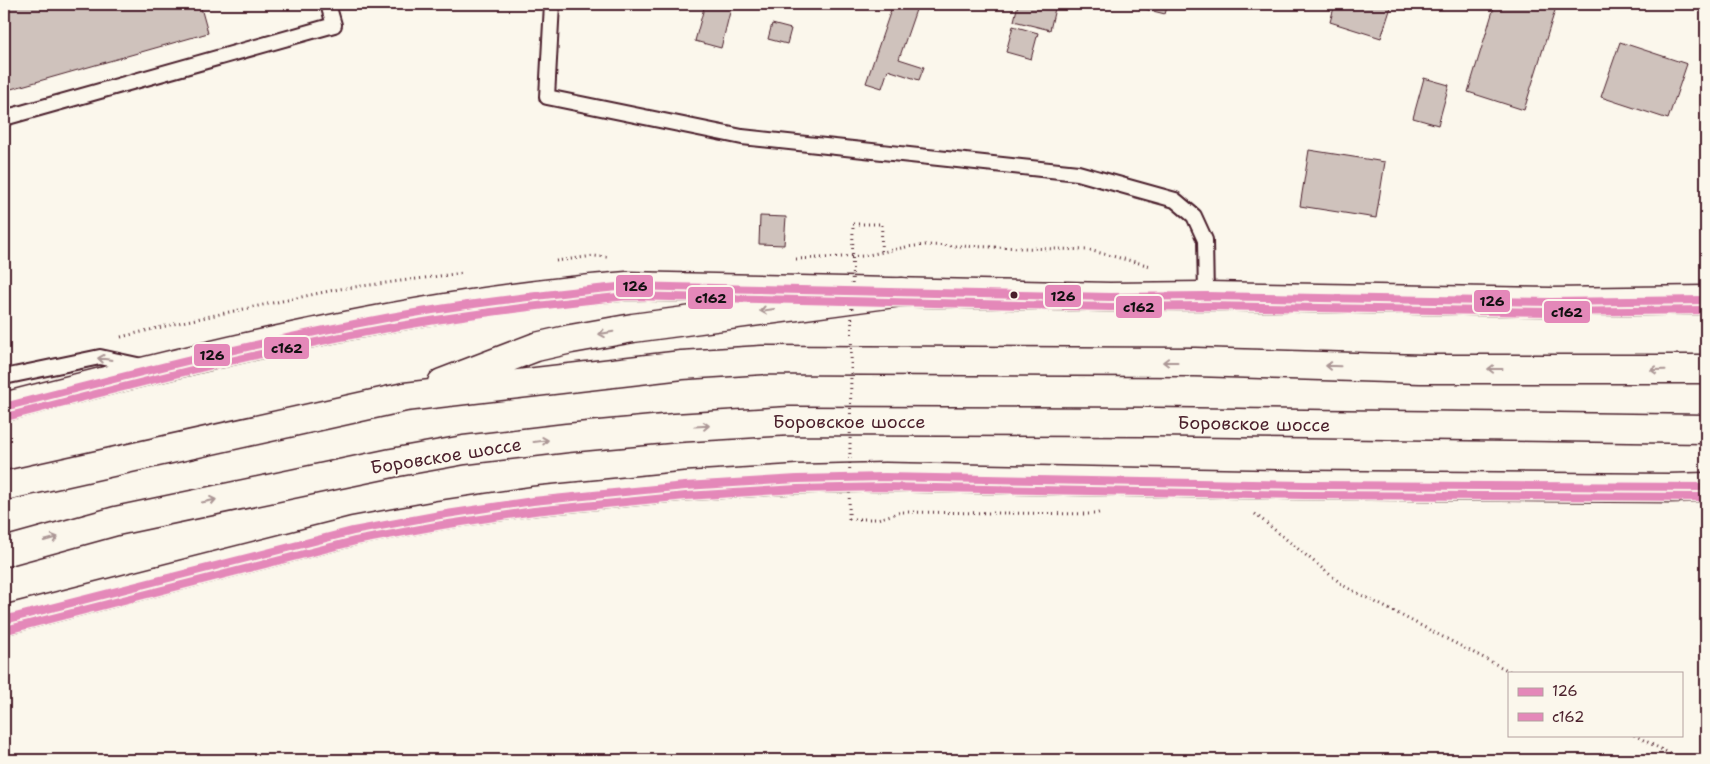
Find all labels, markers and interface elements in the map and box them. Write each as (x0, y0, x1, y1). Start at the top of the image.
line badge: 126 (615, 274, 654, 298)
text: 126 (622, 277, 648, 295)
line badge: 126 (1044, 284, 1082, 308)
line badge: с162 (687, 286, 734, 310)
text: 126 (1050, 287, 1076, 305)
text: с162 (695, 289, 727, 307)
line badge: 126 (1473, 289, 1511, 313)
unlabelled marker (1009, 290, 1019, 300)
text: 126 (1479, 292, 1505, 310)
line badge: с162 (1115, 295, 1163, 319)
text: с162 (1123, 298, 1155, 316)
line badge: с162 (1543, 300, 1591, 324)
text: с162 (1551, 303, 1583, 321)
one-way arrow (759, 305, 775, 315)
one-way arrow (598, 329, 614, 339)
line badge: с162 (263, 336, 310, 360)
text: с162 (271, 339, 303, 357)
line badge: 126 (193, 343, 231, 367)
text: 126 (199, 346, 225, 364)
one-way arrow (98, 354, 114, 364)
one-way arrow (1162, 357, 1178, 367)
one-way arrow (1325, 361, 1341, 371)
one-way arrow (1487, 364, 1504, 374)
one-way arrow (1650, 365, 1666, 375)
street label: Боровское шоссе (773, 410, 925, 434)
street label: Боровское шоссе (1177, 411, 1331, 437)
one-way arrow (694, 422, 710, 431)
street label: Боровское шоссе (369, 432, 523, 480)
one-way arrow (532, 436, 548, 446)
one-way arrow (200, 496, 216, 506)
one-way arrow (42, 533, 58, 543)
legend (1508, 672, 1682, 736)
text: 126 (1552, 681, 1578, 701)
text: с162 (1552, 707, 1584, 727)

